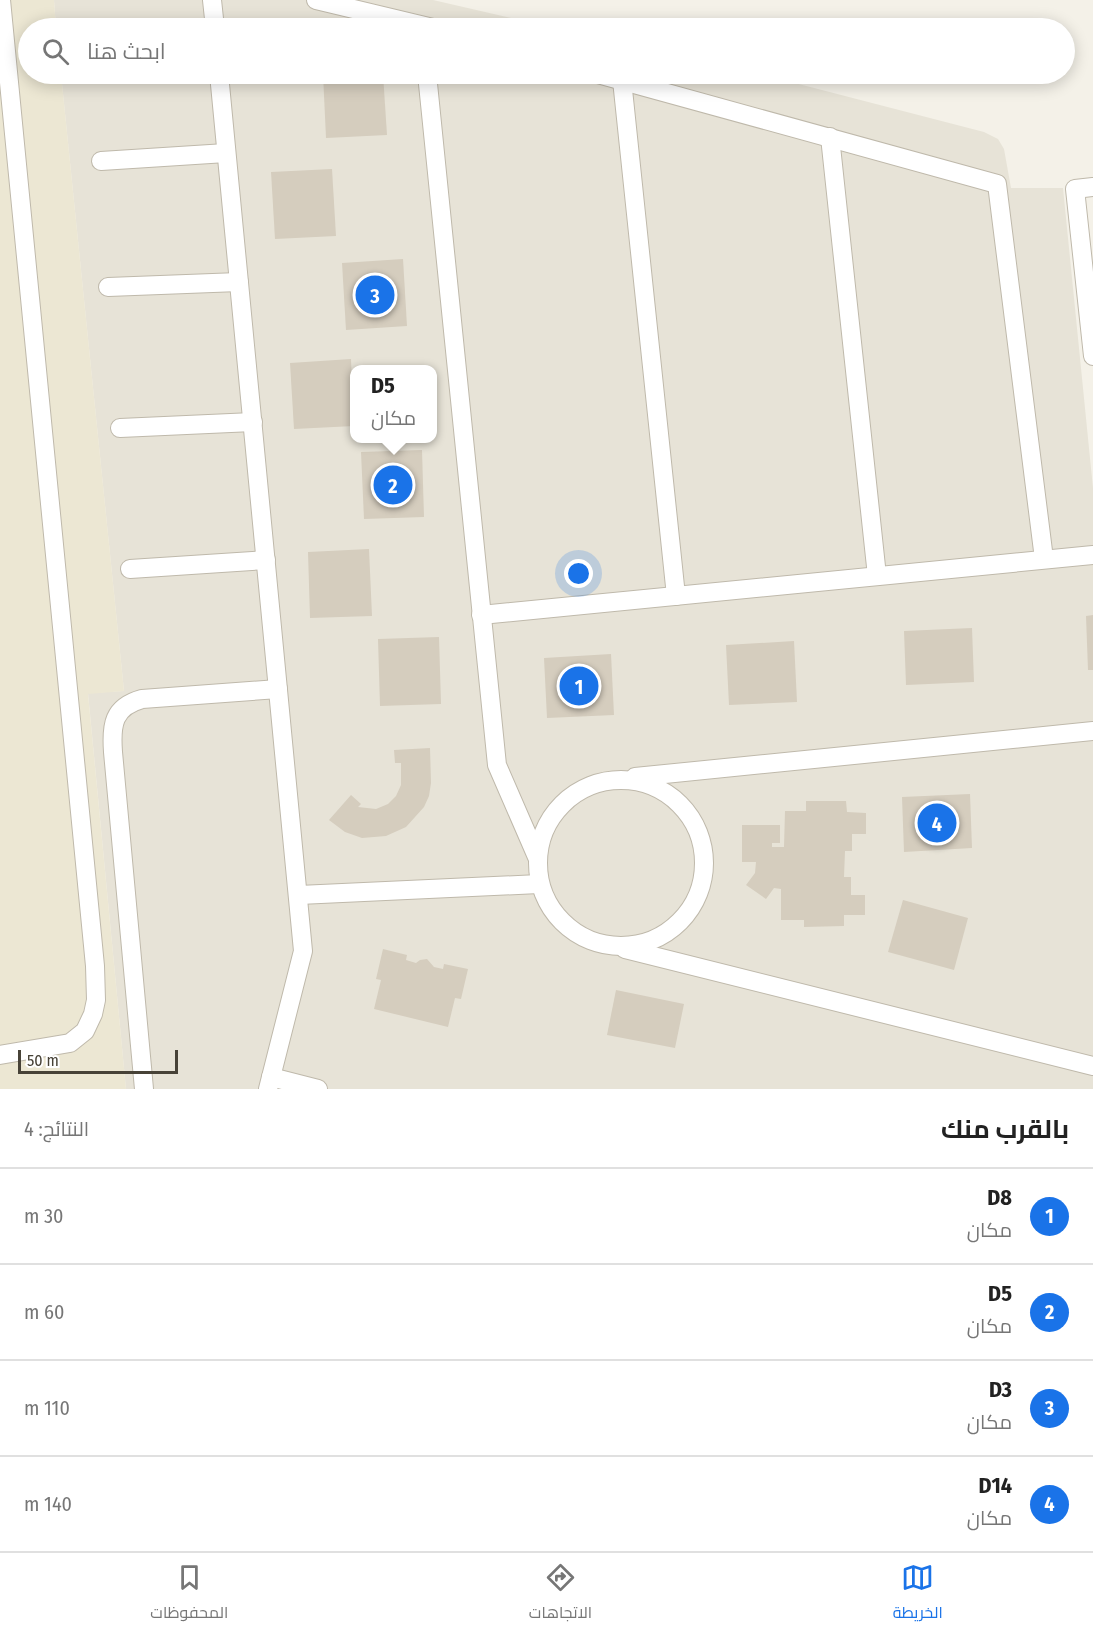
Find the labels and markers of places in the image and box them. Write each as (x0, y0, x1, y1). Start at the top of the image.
pin: 3 (356, 272, 394, 318)
pin: 2 (374, 462, 412, 508)
pin: 1 (560, 664, 598, 708)
pin: 4 (918, 800, 956, 846)

